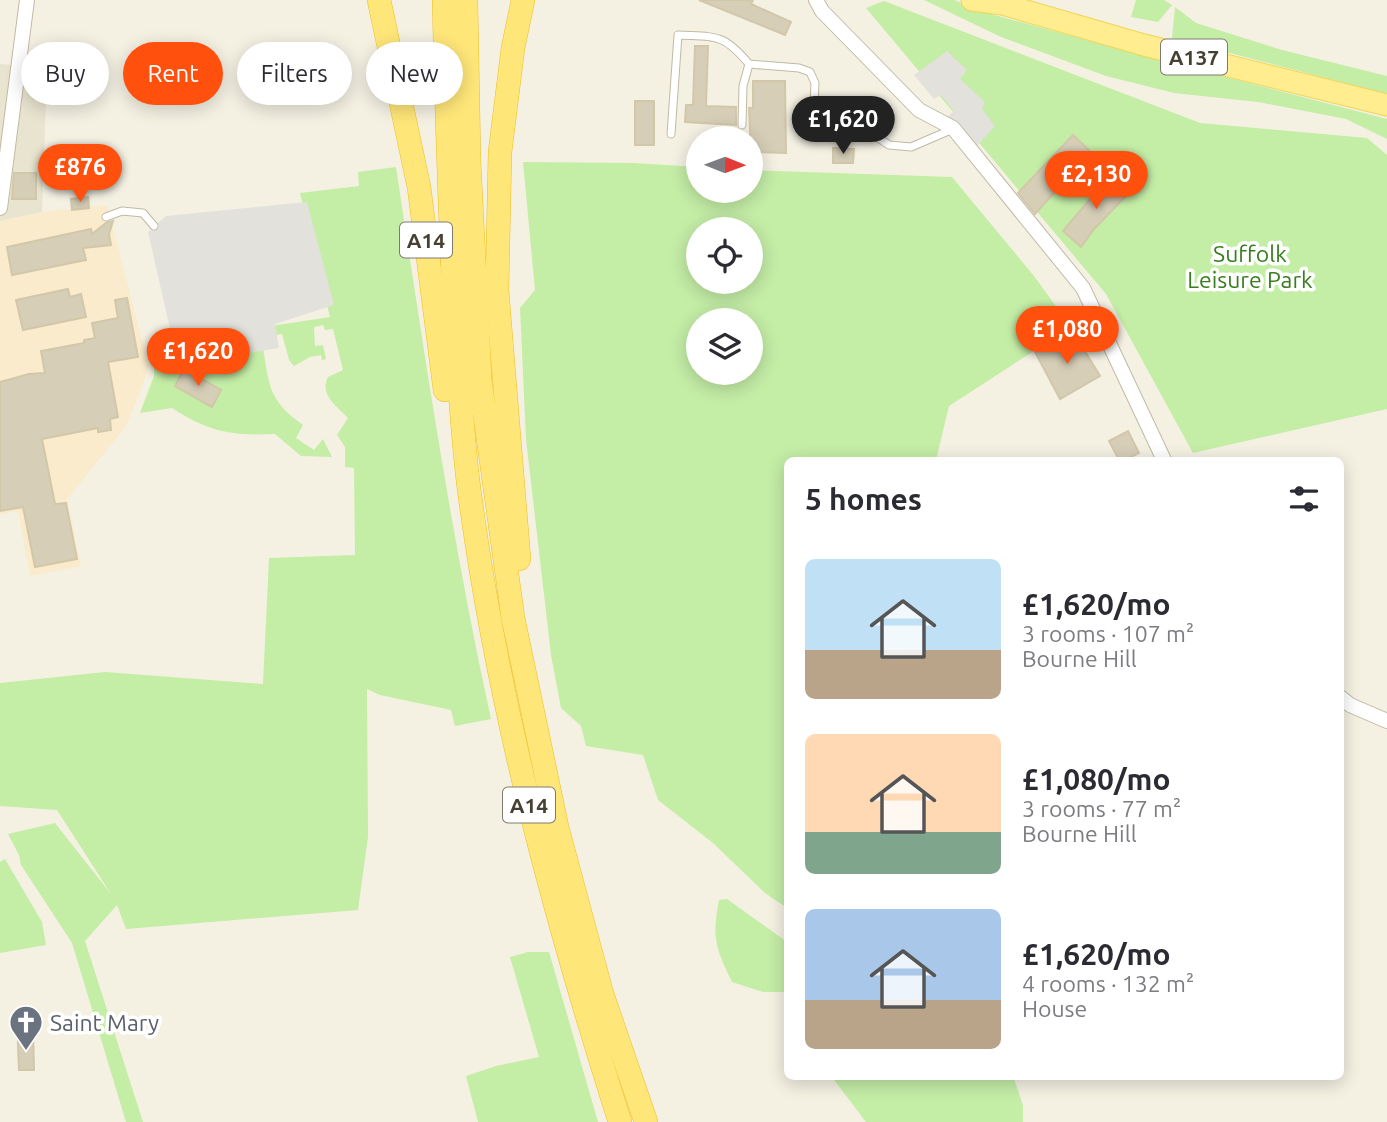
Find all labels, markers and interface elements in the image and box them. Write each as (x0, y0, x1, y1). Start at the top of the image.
road number: A137 (1161, 40, 1227, 74)
chip: Buy (21, 42, 109, 105)
chip: Rent (123, 42, 223, 105)
chip: Filters (237, 42, 352, 105)
chip: New (366, 42, 463, 105)
pin: £1,620 (786, 96, 900, 156)
text: £1,620 (808, 106, 878, 131)
north arrow (686, 126, 763, 203)
map controls (686, 126, 763, 385)
pin: £876 (39, 144, 121, 204)
pin: £2,130 (1039, 152, 1153, 211)
text: £876 (54, 154, 106, 179)
text: £2,130 (1061, 161, 1131, 186)
button: locate (686, 217, 763, 294)
road number: A14 (400, 222, 452, 258)
park label: Suffolk Leisure Park (1187, 241, 1313, 292)
pin: £1,080 (1010, 306, 1124, 366)
button: layers (686, 308, 763, 385)
text: £1,080 (1032, 316, 1102, 341)
pin: £1,620 (141, 328, 255, 388)
text: £1,620 (163, 338, 233, 363)
icon: filters (1285, 480, 1323, 518)
text: 5 homes (805, 482, 922, 516)
icon: home (861, 587, 945, 671)
text: £1,620/mo (1022, 587, 1171, 621)
text: 3 rooms · 107 m² (1022, 621, 1194, 646)
text: Bourne Hill (1022, 646, 1137, 671)
icon: home (861, 762, 945, 846)
text: £1,080/mo (1022, 762, 1171, 796)
road number: A14 (503, 788, 555, 822)
text: 3 rooms · 77 m² (1022, 796, 1181, 821)
text: Bourne Hill (1022, 821, 1137, 846)
icon: home (861, 937, 945, 1021)
text: £1,620/mo (1022, 937, 1171, 971)
text: 4 rooms · 132 m² (1022, 971, 1194, 996)
text: House (1022, 996, 1087, 1021)
church icon: Saint Mary (7, 1003, 45, 1052)
place label: Saint Mary (50, 1010, 159, 1035)

